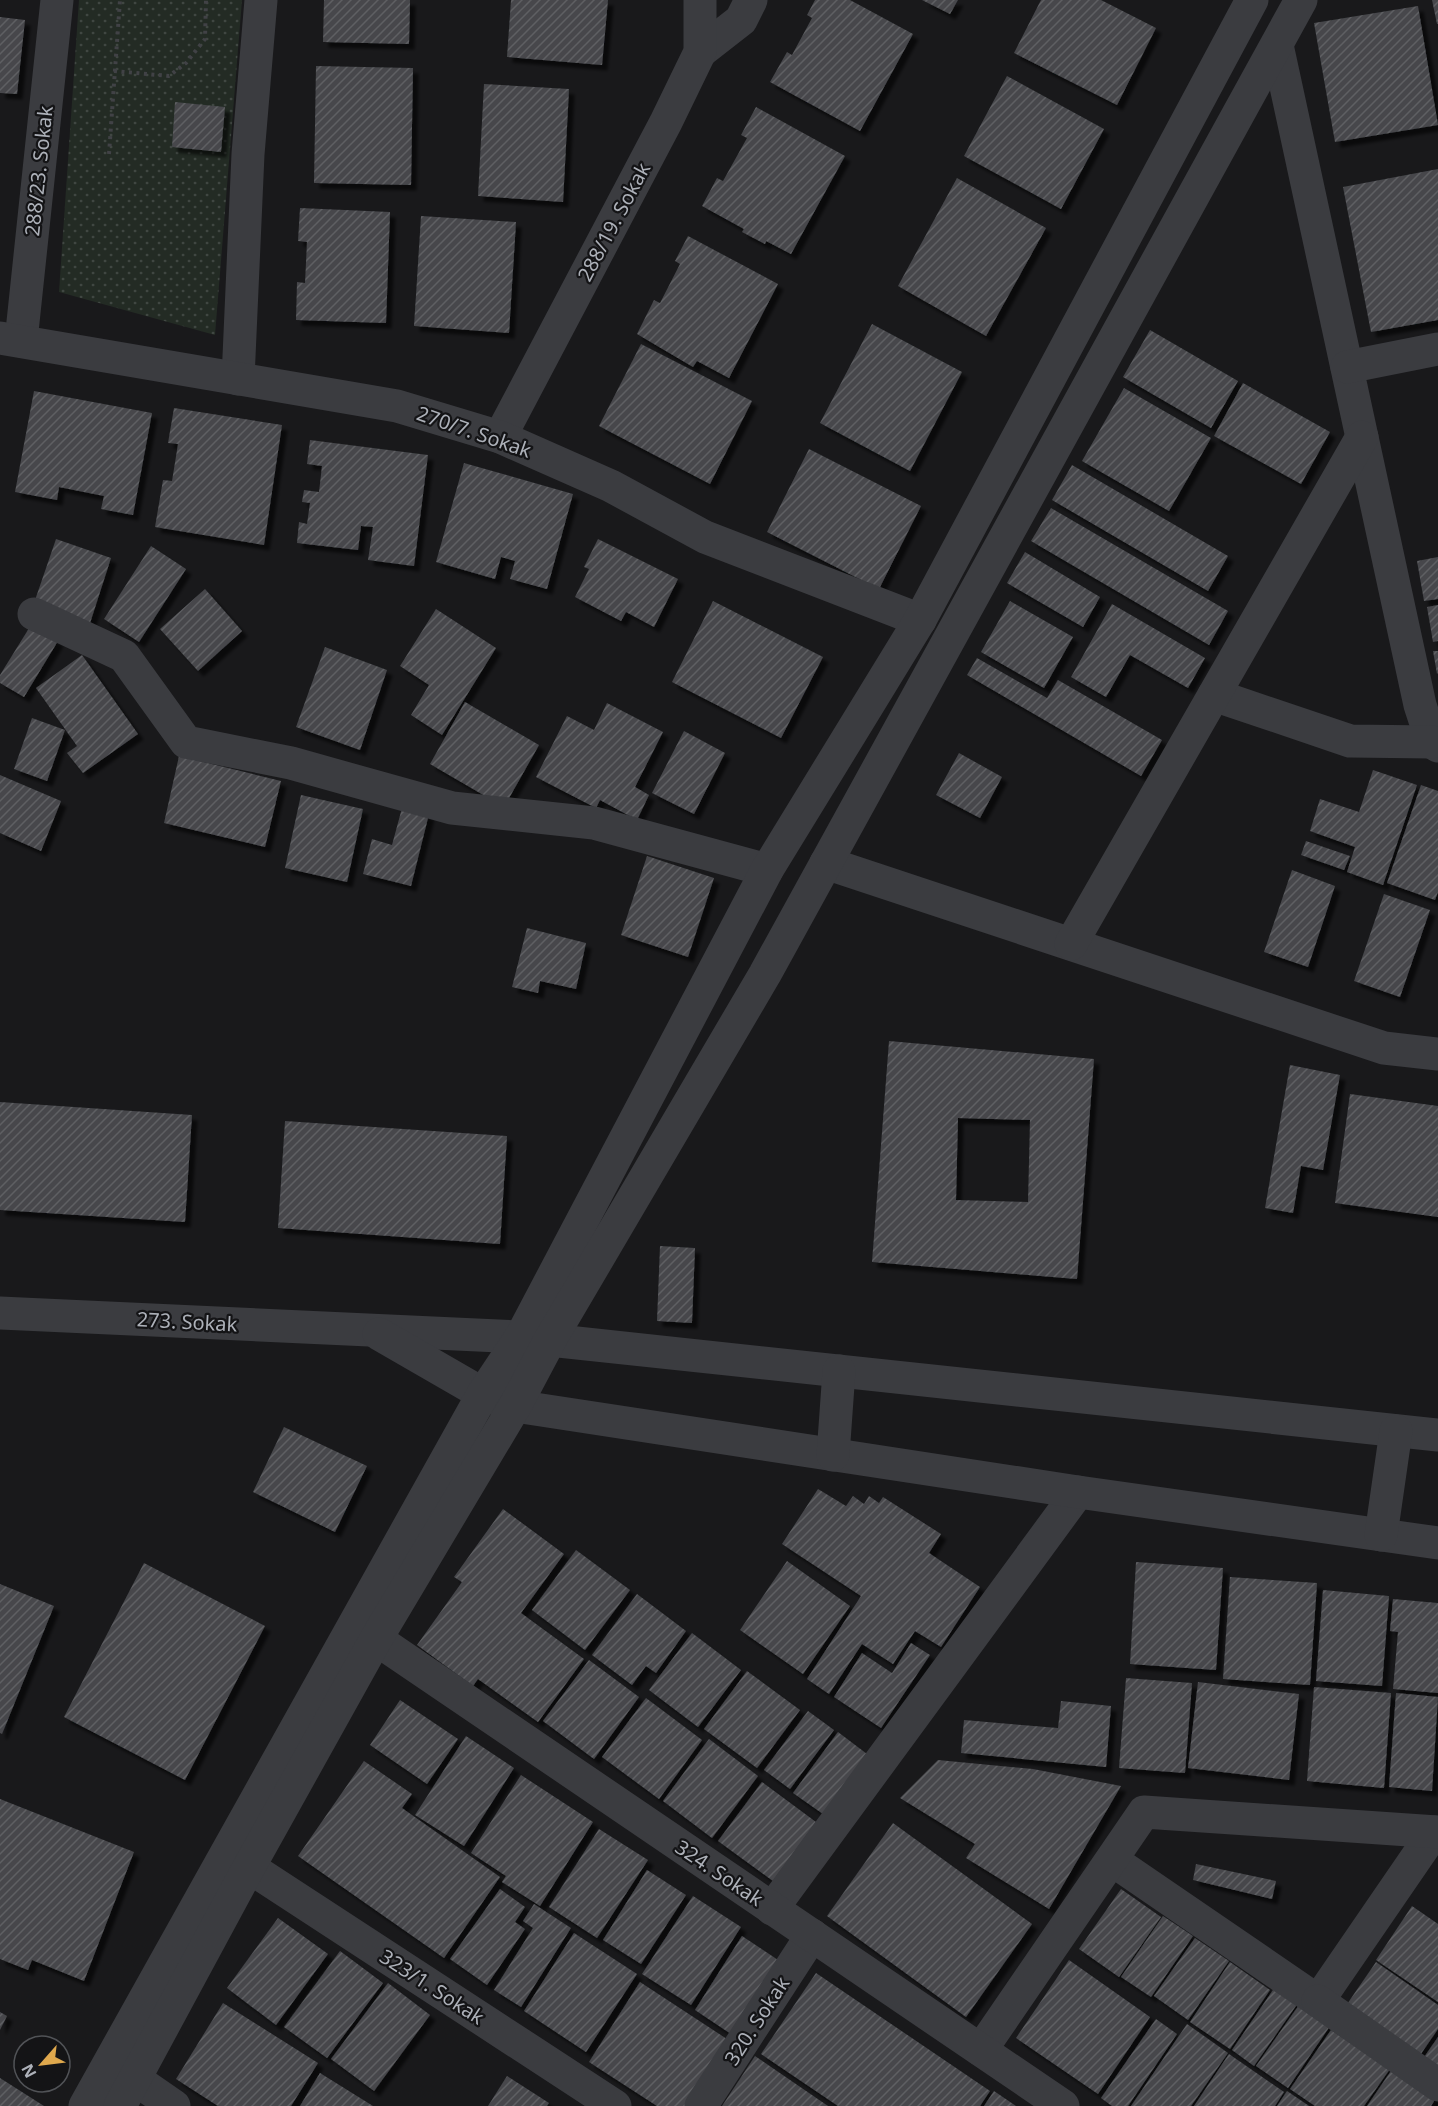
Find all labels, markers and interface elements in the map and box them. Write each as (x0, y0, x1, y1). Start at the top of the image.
street label: 288/23. Sokak (18, 104, 59, 237)
street label: 288/19. Sokak (571, 157, 656, 286)
street label: 270/7. Sokak (413, 399, 535, 464)
street label: 273. Sokak (136, 1305, 238, 1338)
street label: 324. Sokak (670, 1833, 769, 1912)
street label: 323/1. Sokak (375, 1943, 490, 2031)
street label: 320. Sokak (718, 1971, 795, 2070)
north arrow (12, 2034, 72, 2094)
text: N (16, 2060, 42, 2082)

